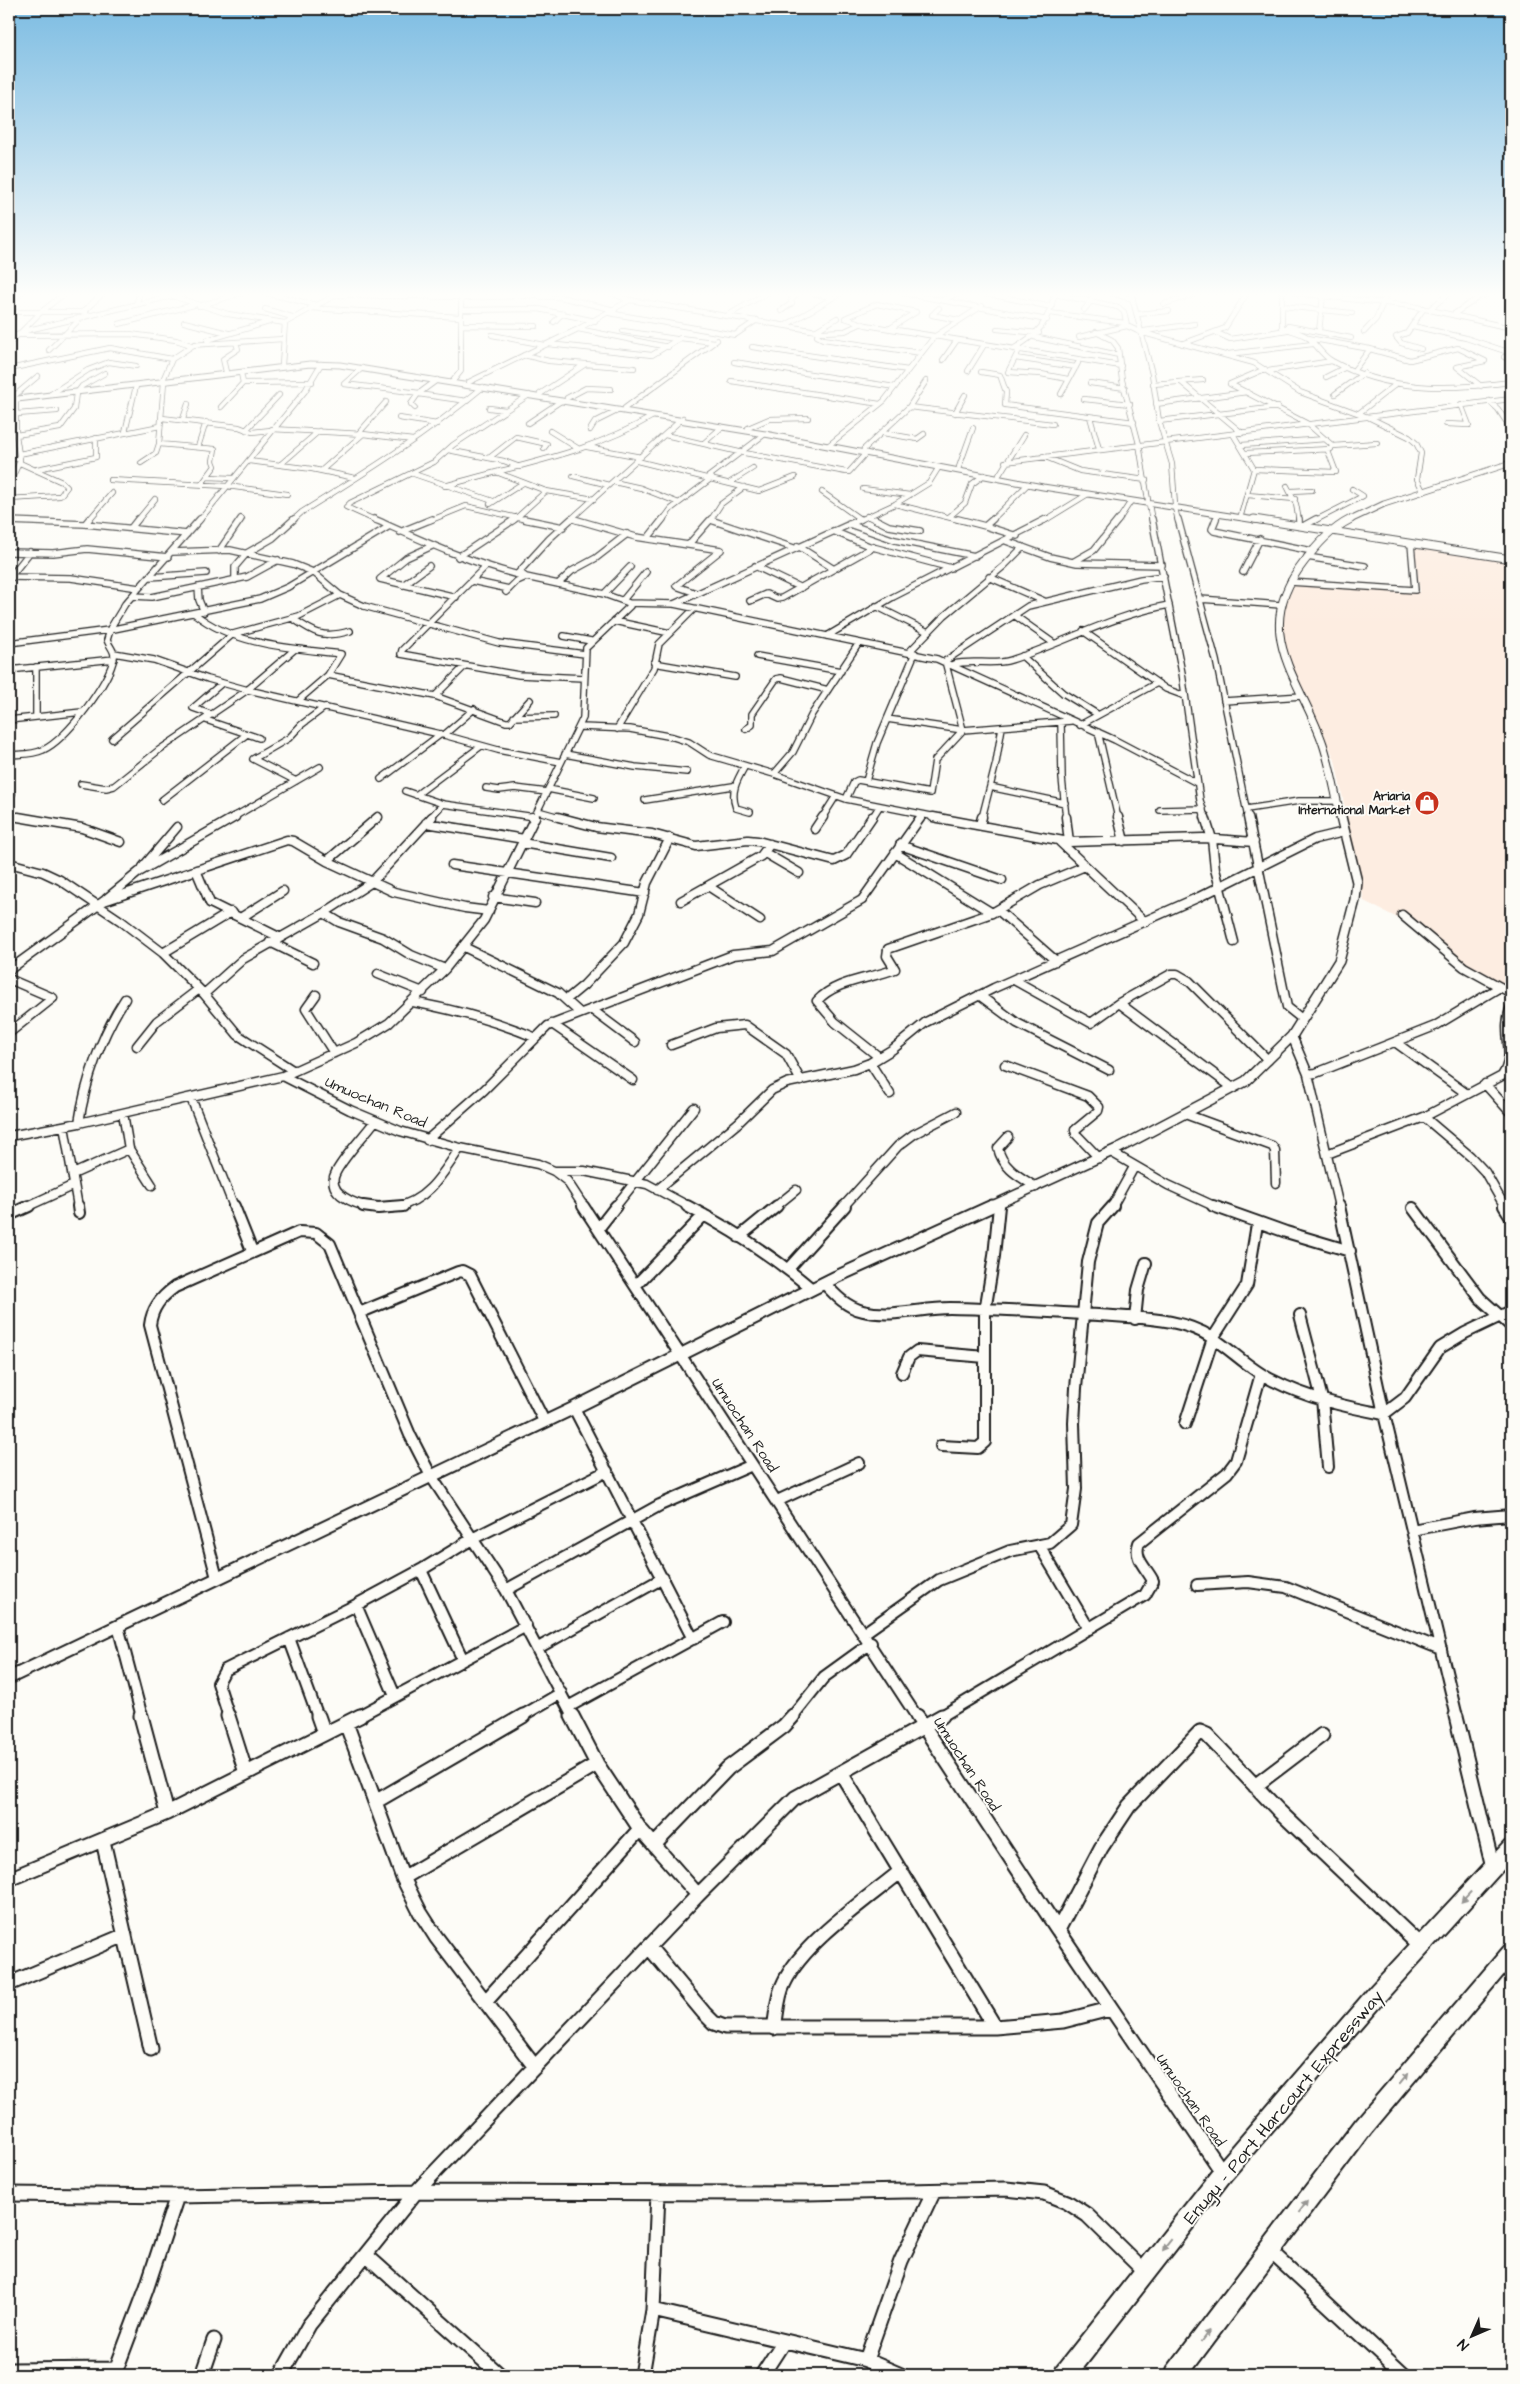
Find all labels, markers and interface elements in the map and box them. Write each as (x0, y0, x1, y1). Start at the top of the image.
place label: Ariaria International Market (1299, 788, 1411, 819)
shop icon: Ariaria International Market (1414, 790, 1440, 816)
street label: Umuochan Road (322, 1072, 430, 1133)
street label: Umuochan Road (706, 1374, 783, 1477)
street label: Umuochan Road (928, 1713, 1005, 1816)
one-way arrow (1460, 1890, 1472, 1902)
street label: Enugu - Port Harcourt Expressway (1178, 1985, 1390, 2230)
street label: Umuochan Road (1151, 2050, 1231, 2151)
one-way arrow (1398, 2073, 1409, 2086)
one-way arrow (1298, 2201, 1309, 2214)
one-way arrow (1162, 2238, 1172, 2252)
north arrow (1448, 2312, 1498, 2362)
one-way arrow (1200, 2329, 1210, 2343)
text: N (1453, 2334, 1474, 2355)

